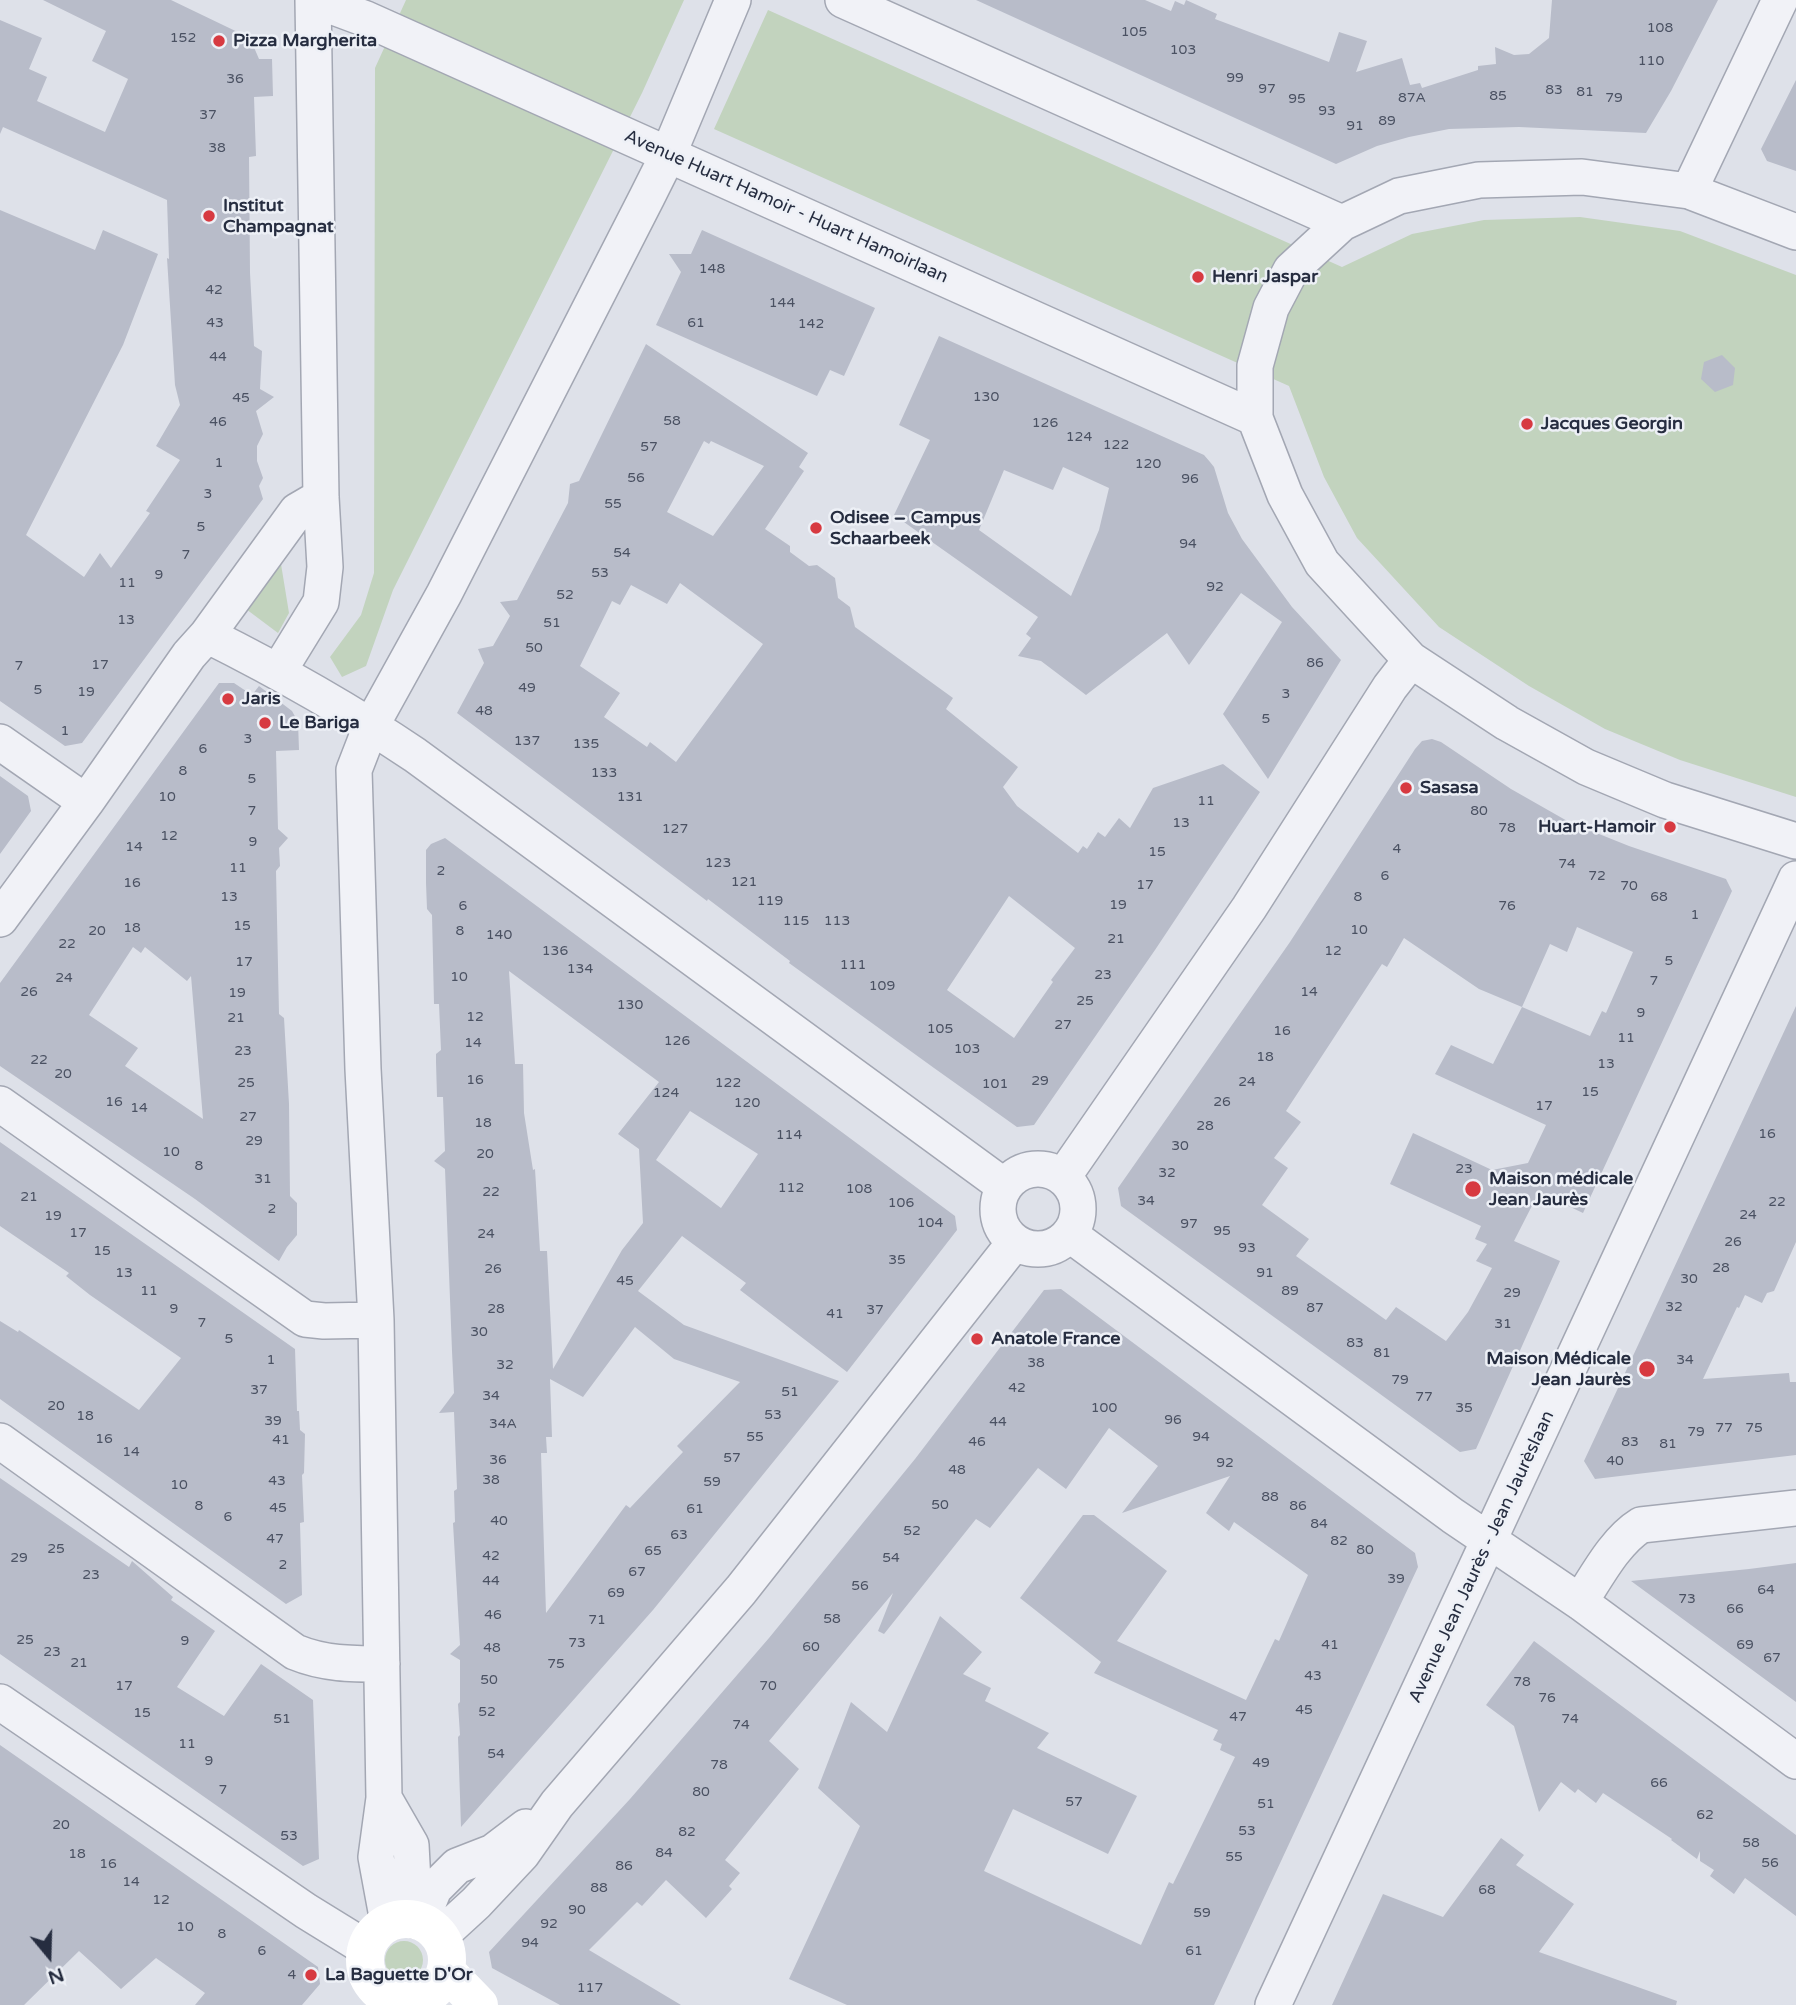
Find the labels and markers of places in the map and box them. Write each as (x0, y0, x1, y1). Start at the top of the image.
place label: Pizza Margherita (233, 30, 377, 52)
marker: Pizza Margherita (211, 33, 227, 49)
place label: Institut Champagnat (223, 195, 334, 238)
marker: Institut Champagnat (201, 208, 217, 224)
place label: Henri Jaspar (1212, 266, 1318, 288)
marker: Henri Jaspar (1190, 269, 1206, 285)
place label: Jacques Georgin (1541, 413, 1683, 435)
marker: Jacques Georgin (1519, 416, 1535, 432)
place label: Odisee – Campus Schaarbeek (830, 507, 981, 550)
marker: Odisee – Campus Schaarbeek (808, 520, 824, 536)
place label: Jaris (242, 688, 281, 710)
marker: Jaris (220, 691, 236, 707)
place label: Le Bariga (279, 712, 360, 734)
marker: Le Bariga (257, 715, 273, 731)
place label: Sasasa (1420, 777, 1479, 799)
marker: Sasasa (1398, 780, 1414, 796)
place label: Huart-Hamoir (1538, 816, 1656, 838)
marker: Huart-Hamoir (1662, 819, 1678, 835)
place label: Maison médicale Jean Jaurès (1489, 1168, 1633, 1210)
marker: Maison médicale Jean Jaurès (1463, 1179, 1483, 1199)
place label: Anatole France (991, 1328, 1120, 1350)
marker: Anatole France (969, 1331, 985, 1347)
place label: Maison Médicale Jean Jaurès (1486, 1348, 1631, 1390)
marker: Maison Médicale Jean Jaurès (1637, 1359, 1657, 1379)
place label: La Baguette D'Or (325, 1964, 473, 1986)
marker: La Baguette D'Or (303, 1967, 319, 1983)

